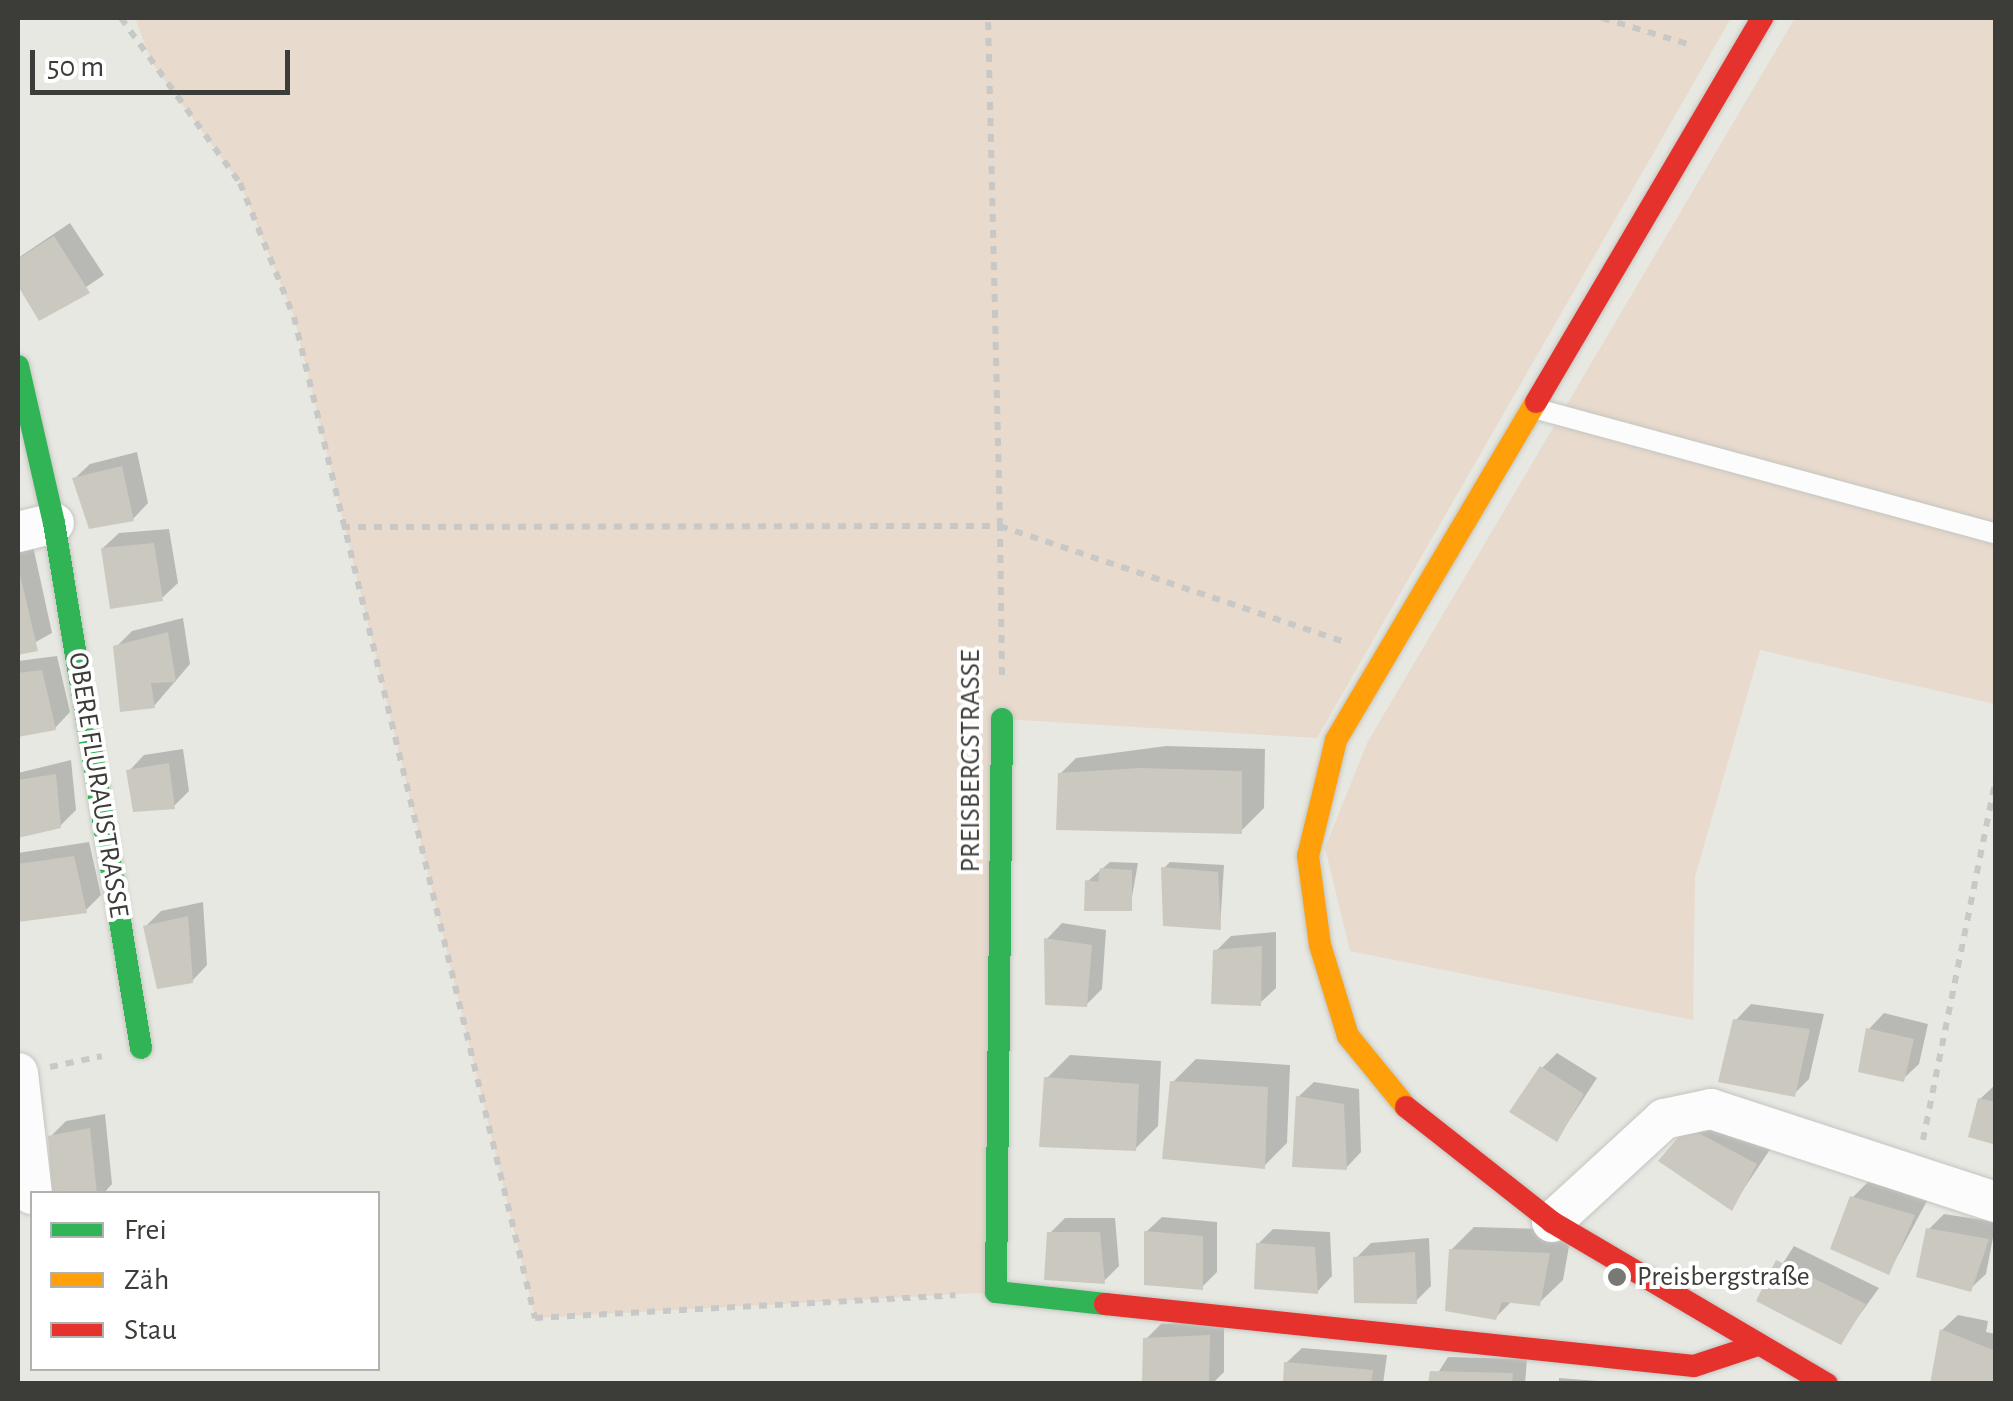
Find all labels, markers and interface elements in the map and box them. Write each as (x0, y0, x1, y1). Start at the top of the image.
scale bar (35, 30, 295, 92)
text: 50 m (47, 52, 104, 82)
street label: PREISBERGSTRASSE (954, 649, 988, 873)
street label: OBERE FLURAUSTRASSE (60, 650, 136, 920)
legend (30, 1191, 380, 1371)
text: Frei (124, 1215, 167, 1245)
place label: Preisbergstraße (1637, 1260, 1810, 1294)
text: Zäh (124, 1265, 169, 1295)
marker: Preisbergstraße (1606, 1266, 1628, 1288)
text: Stau (124, 1315, 177, 1345)

